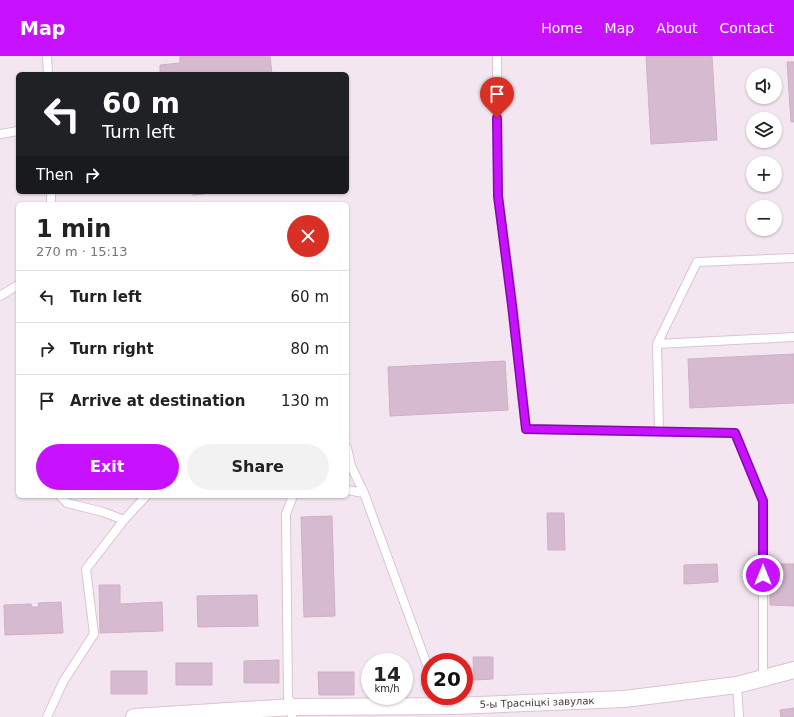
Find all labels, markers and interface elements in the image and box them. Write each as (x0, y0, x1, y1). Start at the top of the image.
text: Map (20, 17, 65, 39)
text: Home (541, 20, 583, 36)
text: Map (605, 20, 634, 36)
text: About (656, 20, 698, 36)
text: Contact (720, 20, 774, 36)
map controls (746, 68, 782, 236)
button: sound (746, 68, 782, 104)
pin (480, 77, 514, 118)
icon: arrive (486, 83, 508, 105)
text: 60 m (102, 87, 180, 120)
icon: left (36, 88, 88, 140)
button: layers (746, 112, 782, 148)
text: Turn left (102, 121, 175, 142)
button: + (746, 156, 782, 192)
icon: right (81, 164, 103, 186)
text: Then (36, 166, 73, 184)
button: − (746, 200, 782, 236)
text: 1 min (36, 215, 111, 243)
button: close (287, 215, 329, 257)
text: 270 m · 15:13 (36, 244, 127, 259)
icon: left (36, 286, 58, 308)
text: Turn left (70, 288, 142, 306)
text: 60 m (291, 288, 329, 306)
icon: right (36, 338, 58, 360)
text: Turn right (70, 340, 154, 358)
text: 80 m (291, 340, 329, 358)
icon: arrive (36, 390, 58, 412)
text: Arrive at destination (70, 392, 245, 410)
text: 130 m (281, 392, 329, 410)
button: Exit (36, 444, 179, 490)
button: Share (187, 444, 329, 490)
position arrow (742, 554, 784, 596)
speed limit sign: 20 (421, 653, 473, 705)
text: 14 (373, 662, 401, 686)
text: km/h (374, 683, 400, 694)
street label: 5-ы Трасніцкі завулак (479, 695, 595, 710)

